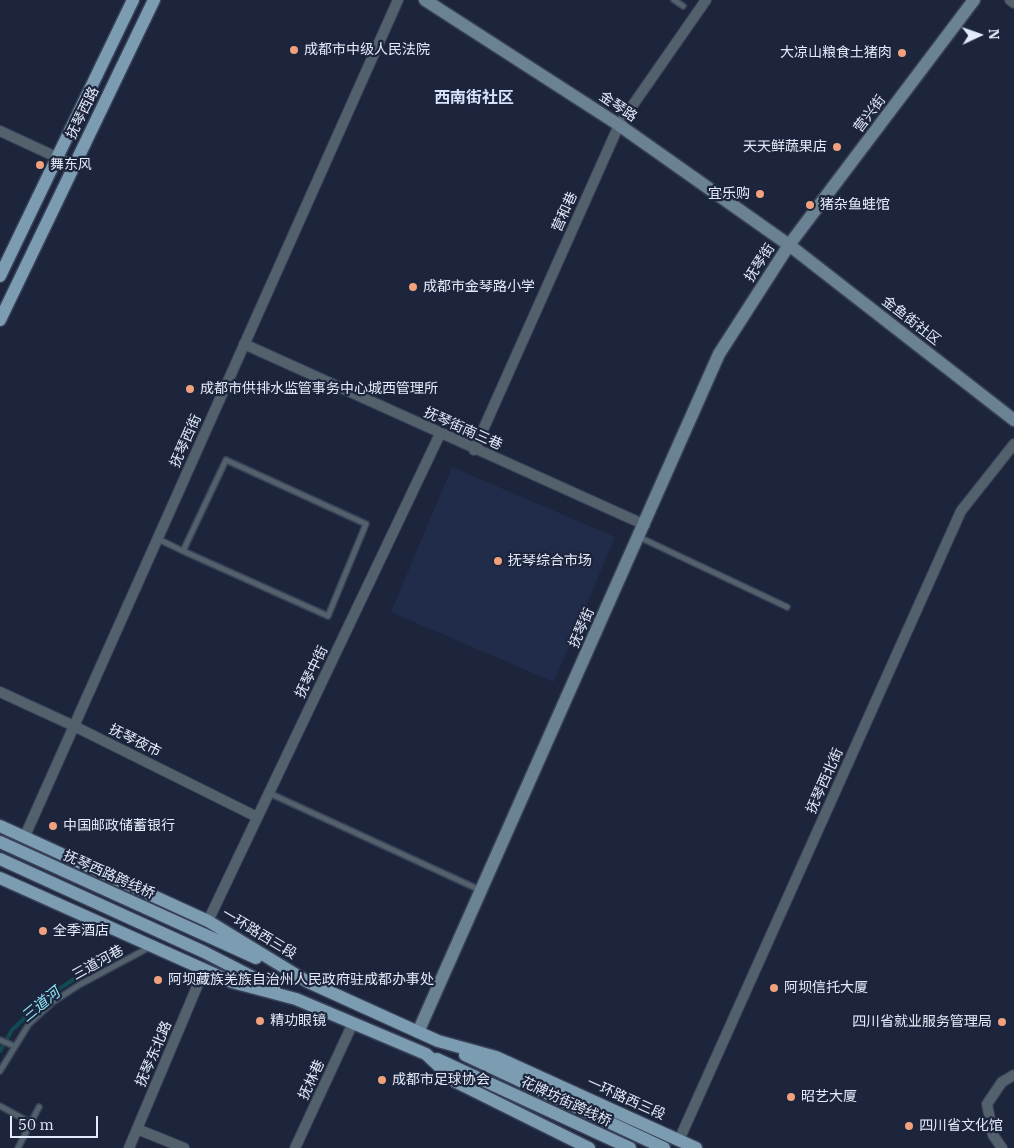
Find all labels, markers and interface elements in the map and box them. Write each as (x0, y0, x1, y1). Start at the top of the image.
north arrow (954, 10, 1004, 60)
text: N (985, 28, 1003, 40)
place label: 成都市中级人民法院 (304, 42, 430, 58)
marker: 成都市中级人民法院 (288, 44, 300, 56)
place label: 大凉山粮食土猪肉 (780, 45, 892, 61)
marker: 大凉山粮食土猪肉 (896, 47, 908, 59)
street label: 抚琴西路 (63, 84, 103, 142)
district label: 西南街社区 (434, 88, 514, 108)
street label: 金琴路 (596, 88, 640, 126)
street label: 营兴街 (851, 92, 889, 136)
place label: 天天鲜蔬果店 (743, 139, 827, 155)
marker: 天天鲜蔬果店 (831, 141, 843, 153)
place label: 舞东风 (50, 157, 92, 173)
marker: 舞东风 (34, 159, 46, 171)
place label: 宜乐购 (708, 186, 750, 202)
marker: 宜乐购 (754, 188, 766, 200)
street label: 营和巷 (549, 189, 581, 235)
place label: 猪杂鱼蛙馆 (820, 197, 890, 213)
marker: 猪杂鱼蛙馆 (804, 199, 816, 211)
street label: 抚琴街 (742, 241, 778, 285)
place label: 成都市金琴路小学 (423, 279, 535, 295)
marker: 成都市金琴路小学 (407, 281, 419, 293)
street label: 金鱼街社区 (878, 293, 944, 349)
place label: 成都市供排水监管事务中心城西管理所 (200, 381, 438, 397)
marker: 成都市供排水监管事务中心城西管理所 (184, 383, 196, 395)
street label: 抚琴街南三巷 (421, 404, 505, 454)
street label: 抚琴西街 (167, 412, 205, 470)
place label: 抚琴综合市场 (508, 553, 592, 569)
marker: 抚琴综合市场 (492, 555, 504, 567)
street label: 抚琴街 (566, 605, 598, 651)
street label: 抚琴中街 (292, 643, 332, 701)
street label: 抚琴夜市 (106, 721, 164, 761)
street label: 抚琴西北街 (803, 746, 847, 816)
place label: 中国邮政储蓄银行 (63, 818, 175, 834)
marker: 中国邮政储蓄银行 (47, 820, 59, 832)
street label: 抚琴西路跨线桥 (61, 847, 157, 903)
street label: 一环路西三段 (219, 905, 299, 963)
place label: 全季酒店 (53, 923, 109, 939)
marker: 全季酒店 (37, 925, 49, 937)
street label: 三道河巷 (69, 942, 127, 984)
place label: 阿坝藏族羌族自治州人民政府驻成都办事处 (168, 972, 434, 988)
marker: 阿坝藏族羌族自治州人民政府驻成都办事处 (152, 974, 164, 986)
place label: 阿坝信托大厦 (784, 980, 868, 996)
marker: 阿坝信托大厦 (768, 982, 780, 994)
water label: 三道河 (18, 984, 64, 1026)
place label: 精功眼镜 (270, 1013, 326, 1029)
place label: 四川省就业服务管理局 (852, 1014, 992, 1030)
marker: 精功眼镜 (254, 1015, 266, 1027)
marker: 四川省就业服务管理局 (996, 1016, 1008, 1028)
street label: 抚琴东北路 (133, 1019, 175, 1089)
street label: 抚林巷 (296, 1057, 328, 1103)
place label: 成都市足球协会 (392, 1072, 490, 1088)
marker: 成都市足球协会 (376, 1074, 388, 1086)
street label: 花牌坊街跨线桥 (518, 1074, 614, 1130)
street label: 一环路西三段 (584, 1074, 668, 1124)
place label: 昭艺大厦 (801, 1089, 857, 1105)
marker: 昭艺大厦 (785, 1091, 797, 1103)
scale bar (12, 1106, 100, 1138)
text: 50 m (18, 1115, 54, 1134)
place label: 四川省文化馆 (919, 1118, 1003, 1134)
marker: 四川省文化馆 (903, 1120, 915, 1132)

